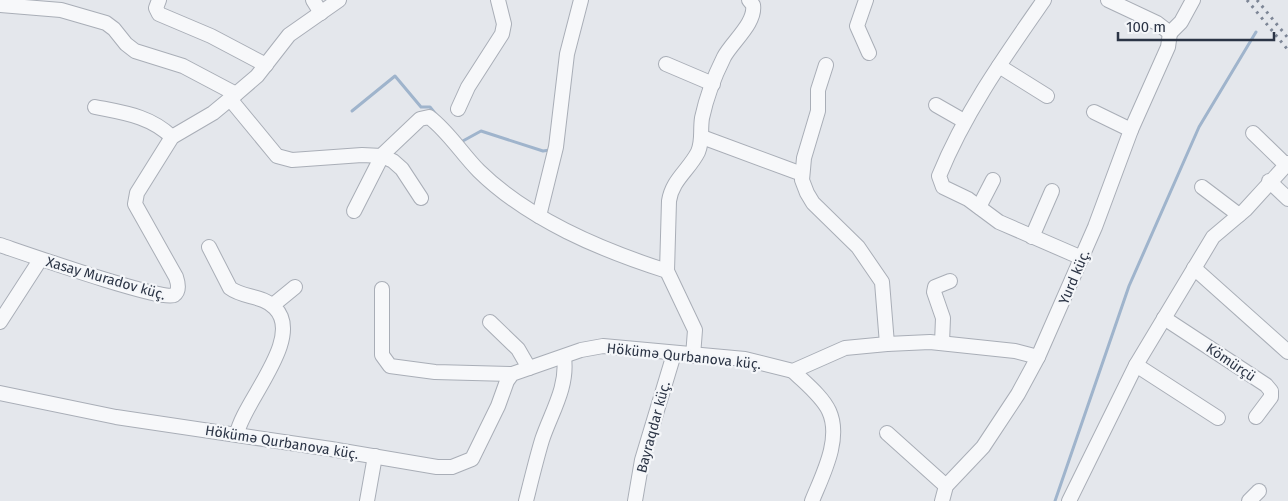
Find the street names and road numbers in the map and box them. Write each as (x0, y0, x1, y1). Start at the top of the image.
street label: Yurd küç. (1055, 247, 1094, 307)
street label: Xasay Muradov küç. (44, 253, 168, 304)
street label: Hökümə Qurbanova küç. (606, 340, 762, 373)
street label: Kömürçü (1203, 340, 1259, 385)
street label: Bayraqdar küç. (633, 379, 674, 475)
street label: Hökümə Qurbanova küç. (204, 422, 360, 463)

